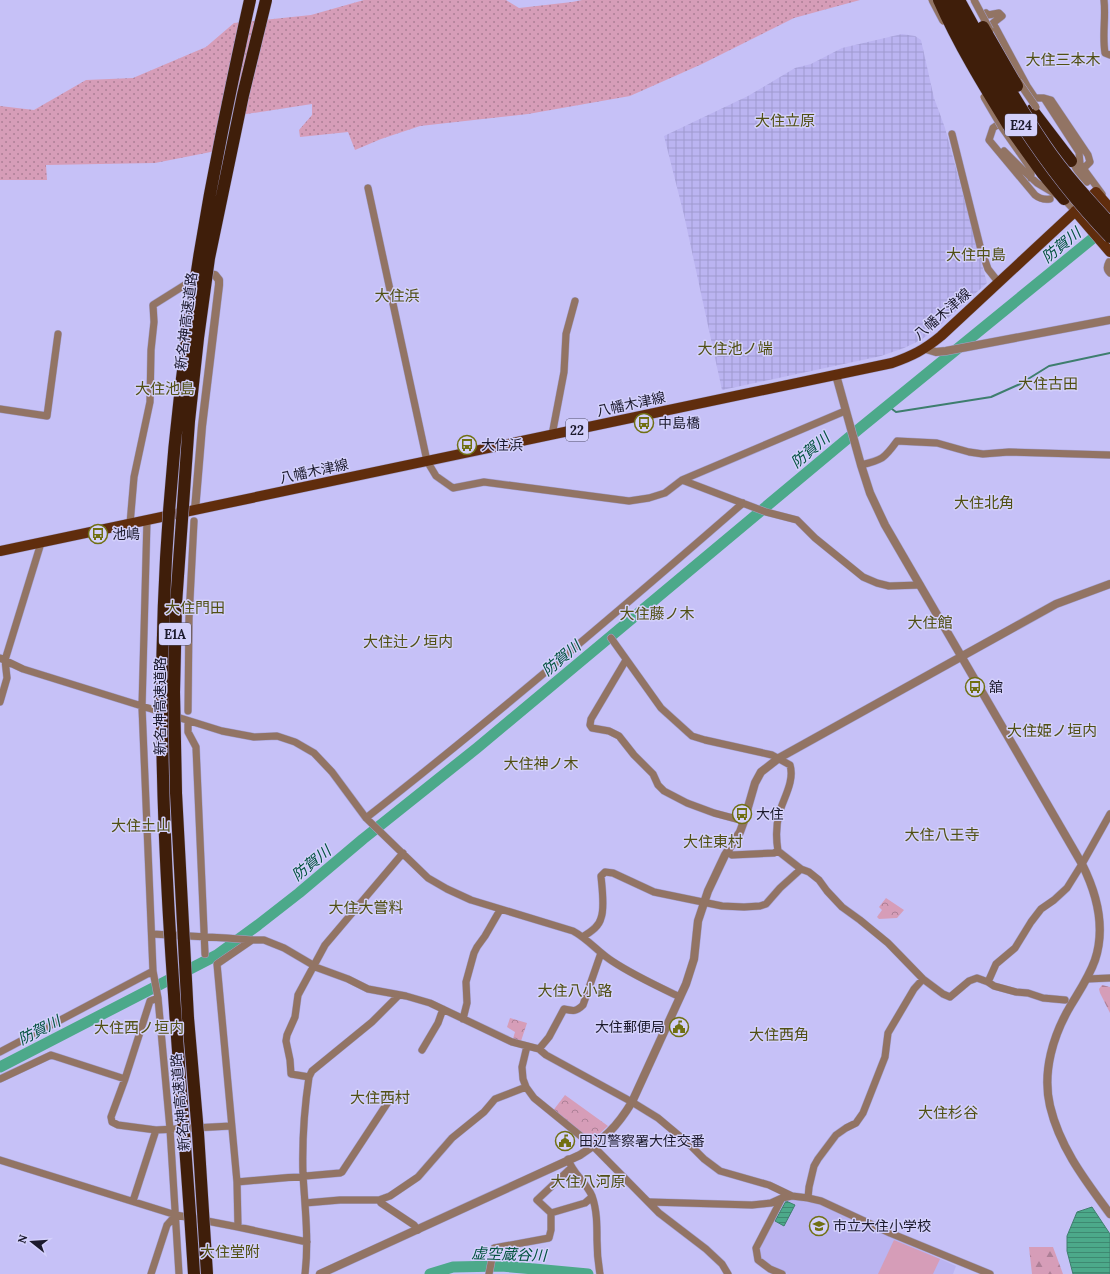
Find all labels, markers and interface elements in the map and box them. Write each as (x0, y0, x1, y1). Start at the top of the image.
district label: 大住三本木 (1025, 50, 1101, 69)
district label: 大住立原 (755, 111, 815, 130)
road number: E24 (1005, 114, 1037, 136)
water label: 防賀川 (1038, 222, 1086, 267)
district label: 大住中島 (946, 245, 1006, 264)
street label: 新名神高速道路 (171, 271, 201, 371)
street label: 八幡木津線 (910, 284, 974, 344)
district label: 大住浜 (374, 286, 420, 305)
district label: 大住池ノ端 (697, 339, 773, 358)
district label: 大住古田 (1018, 374, 1078, 393)
district label: 大住池島 (135, 379, 195, 398)
street label: 八幡木津線 (595, 388, 667, 420)
bus stop icon: 中島橋 (633, 412, 655, 434)
place label: 中島橋 (658, 414, 700, 432)
road number: 22 (566, 419, 588, 441)
water label: 防賀川 (787, 427, 835, 472)
bus stop icon: 大住浜 (456, 434, 478, 456)
place label: 大住浜 (481, 436, 523, 454)
street label: 八幡木津線 (278, 455, 350, 487)
district label: 大住北角 (954, 493, 1014, 512)
bus stop icon: 池嶋 (87, 523, 109, 545)
place label: 池嶋 (112, 525, 140, 543)
district label: 大住門田 (165, 598, 225, 617)
district label: 大住藤ノ木 (619, 604, 695, 623)
district label: 大住館 (907, 613, 953, 632)
road number: E1A (159, 623, 191, 645)
district label: 大住辻ノ垣内 (363, 632, 453, 651)
water label: 防賀川 (538, 635, 586, 680)
street label: 新名神高速道路 (151, 657, 169, 755)
bus stop icon: 舘 (964, 676, 986, 698)
place label: 舘 (989, 678, 1003, 696)
district label: 大住姫ノ垣内 (1007, 721, 1097, 740)
district label: 大住神ノ木 (503, 754, 579, 773)
bus stop icon: 大住 (731, 803, 753, 825)
place label: 大住 (756, 805, 784, 823)
district label: 大住土山 (111, 816, 171, 835)
district label: 大住八王寺 (904, 825, 980, 844)
district label: 大住東村 (683, 832, 743, 851)
water label: 防賀川 (288, 840, 336, 885)
district label: 大住大嘗料 (328, 898, 404, 917)
district label: 大住八小路 (537, 981, 613, 1000)
water label: 防賀川 (15, 1010, 65, 1049)
public building icon: 大住郵便局 (668, 1016, 690, 1038)
district label: 大住西ノ垣内 (94, 1018, 184, 1037)
place label: 大住郵便局 (595, 1018, 665, 1036)
district label: 大住西角 (749, 1025, 809, 1044)
street label: 新名神高速道路 (167, 1052, 193, 1152)
district label: 大住西村 (350, 1088, 410, 1107)
district label: 大住杉谷 (918, 1103, 978, 1122)
public building icon: 田辺警察署大住交番 (554, 1130, 576, 1152)
place label: 田辺警察署大住交番 (579, 1132, 705, 1150)
district label: 大住八河原 (550, 1172, 626, 1191)
school or university icon: 市立大住小学校 (808, 1215, 830, 1237)
place label: 市立大住小学校 (833, 1217, 931, 1235)
north arrow (12, 1222, 52, 1262)
text: N (14, 1232, 31, 1245)
district label: 大住堂附 (200, 1242, 260, 1261)
water label: 虚空蔵谷川 (471, 1243, 549, 1265)

